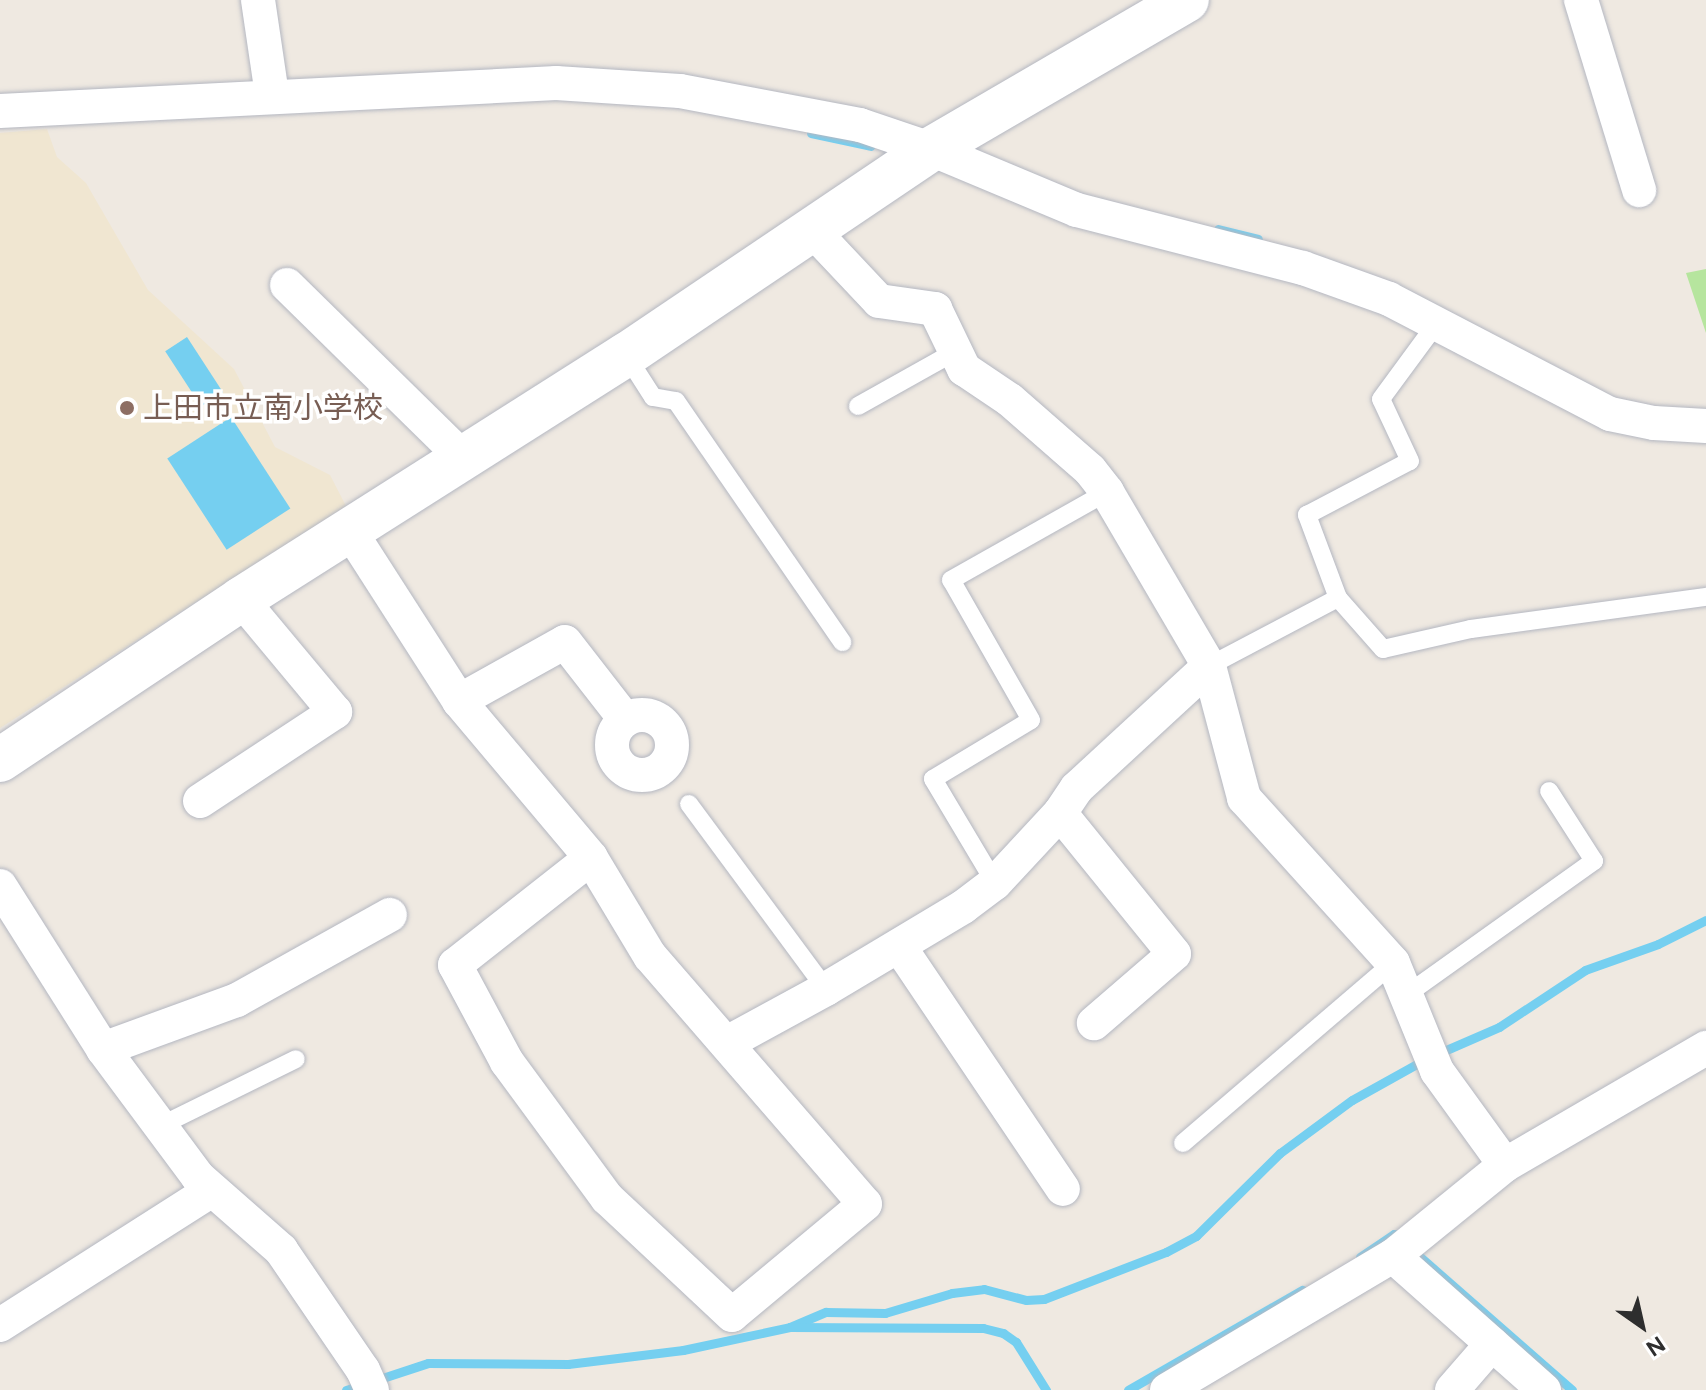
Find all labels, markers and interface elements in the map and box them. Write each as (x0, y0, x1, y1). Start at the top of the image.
place label: 上田市立南小学校 (143, 390, 383, 426)
marker: 上田市立南小学校 (118, 399, 136, 417)
north arrow (1602, 1286, 1682, 1366)
text: N (1641, 1330, 1670, 1362)

